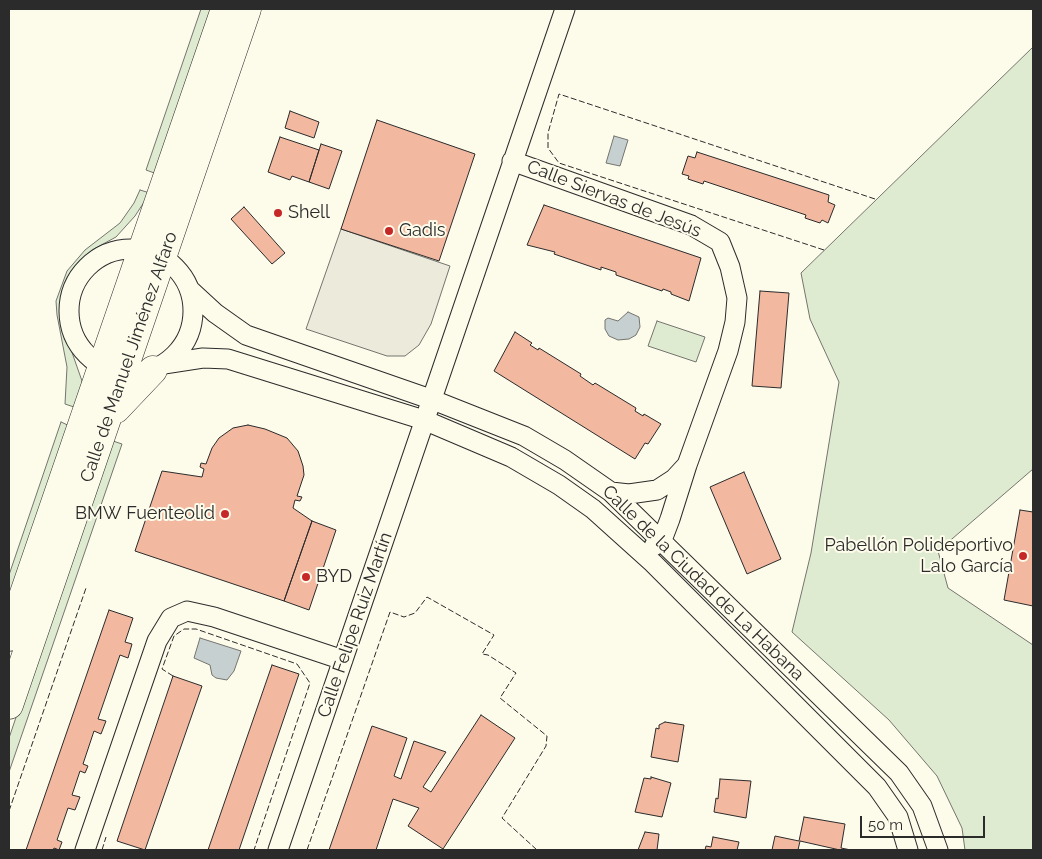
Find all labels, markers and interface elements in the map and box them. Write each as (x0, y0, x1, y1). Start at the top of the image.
street label: Calle Siervas de Jesús (524, 156, 704, 242)
place label: Shell (288, 202, 330, 224)
marker: Shell (272, 207, 284, 219)
place label: Gadis (399, 220, 446, 242)
marker: Gadis (383, 225, 395, 237)
street label: Calle de Manuel Jiménez Alfaro (76, 229, 182, 485)
street label: Calle de la Ciudad de La Habana (598, 481, 808, 685)
place label: BMW Fuenteolid (75, 503, 215, 525)
marker: BMW Fuenteolid (219, 508, 231, 520)
street label: Calle Felipe Ruiz Martín (313, 529, 397, 721)
place label: Pabellón Polideportivo Lalo García (824, 535, 1013, 578)
marker: Pabellón Polideportivo Lalo García (1017, 550, 1029, 562)
place label: BYD (316, 566, 352, 588)
marker: BYD (300, 571, 312, 583)
scale bar (862, 806, 987, 838)
text: 50 m (868, 816, 903, 834)

